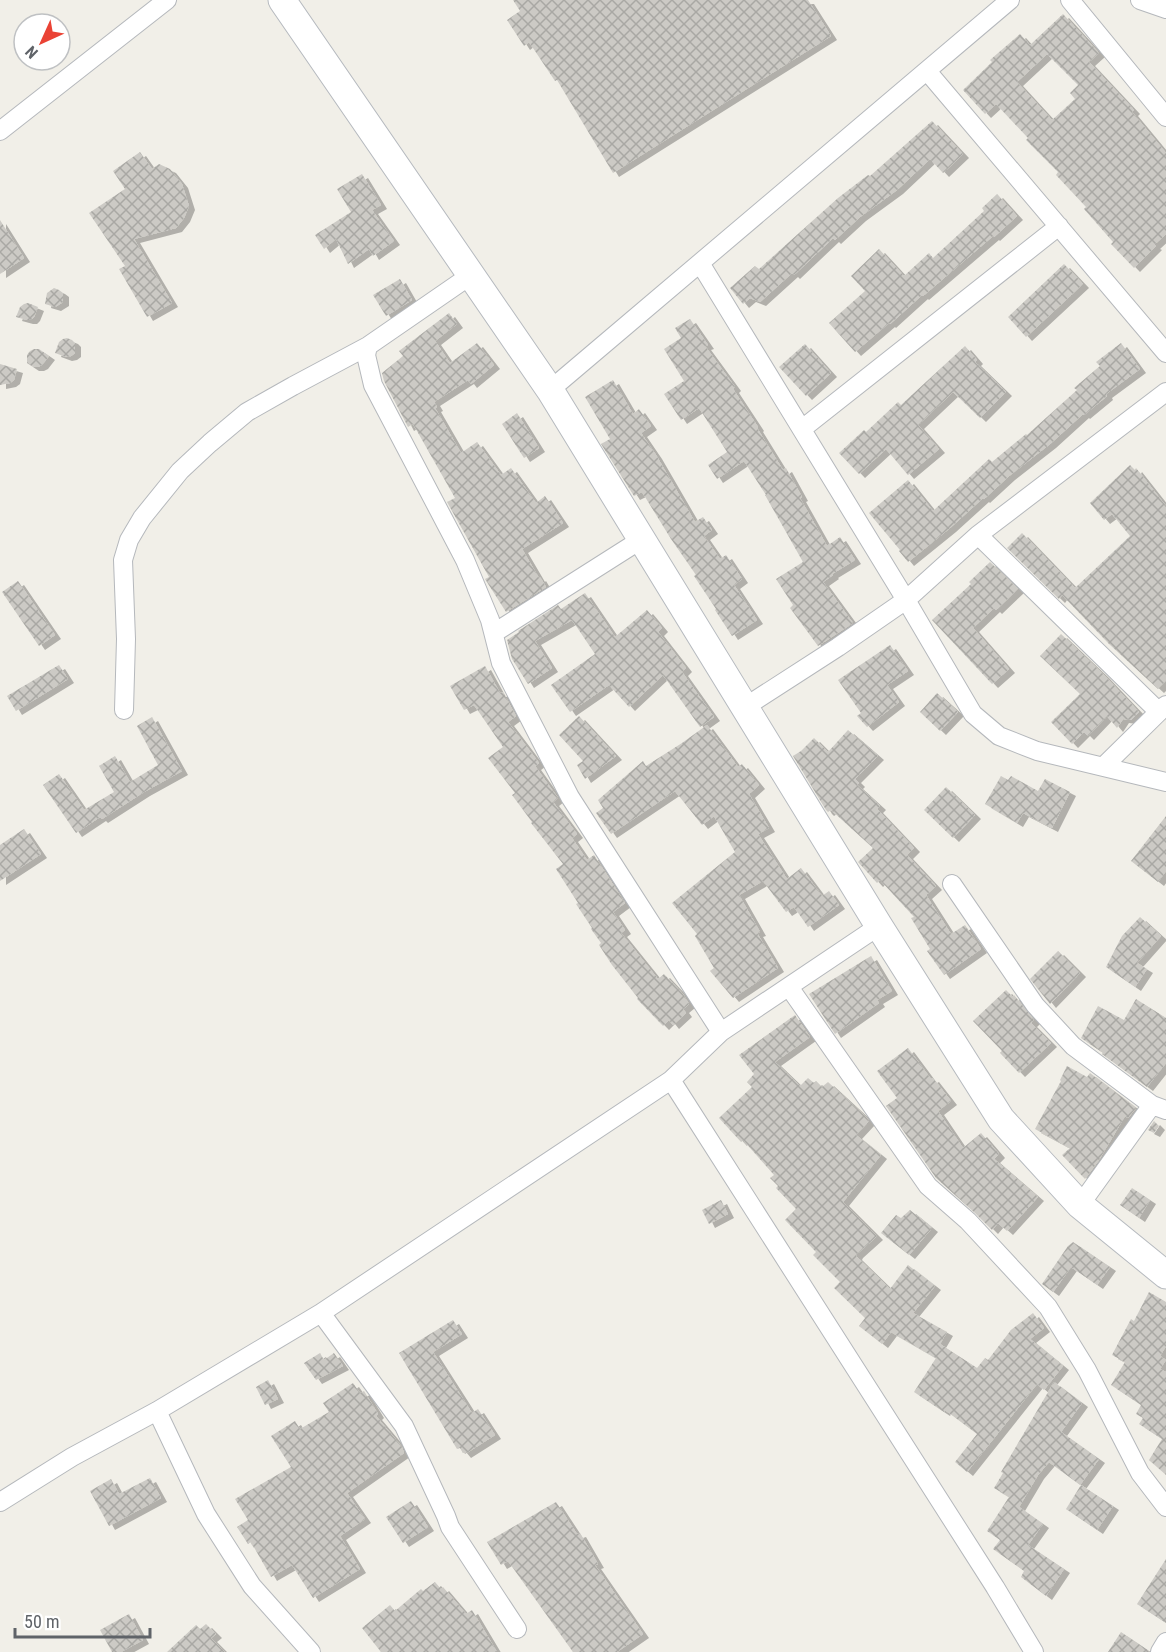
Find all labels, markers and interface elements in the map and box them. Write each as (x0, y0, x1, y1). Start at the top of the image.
north arrow (12, 12, 72, 72)
text: N (22, 42, 42, 62)
scale bar (15, 1601, 150, 1639)
text: 50 m (24, 1611, 59, 1632)

